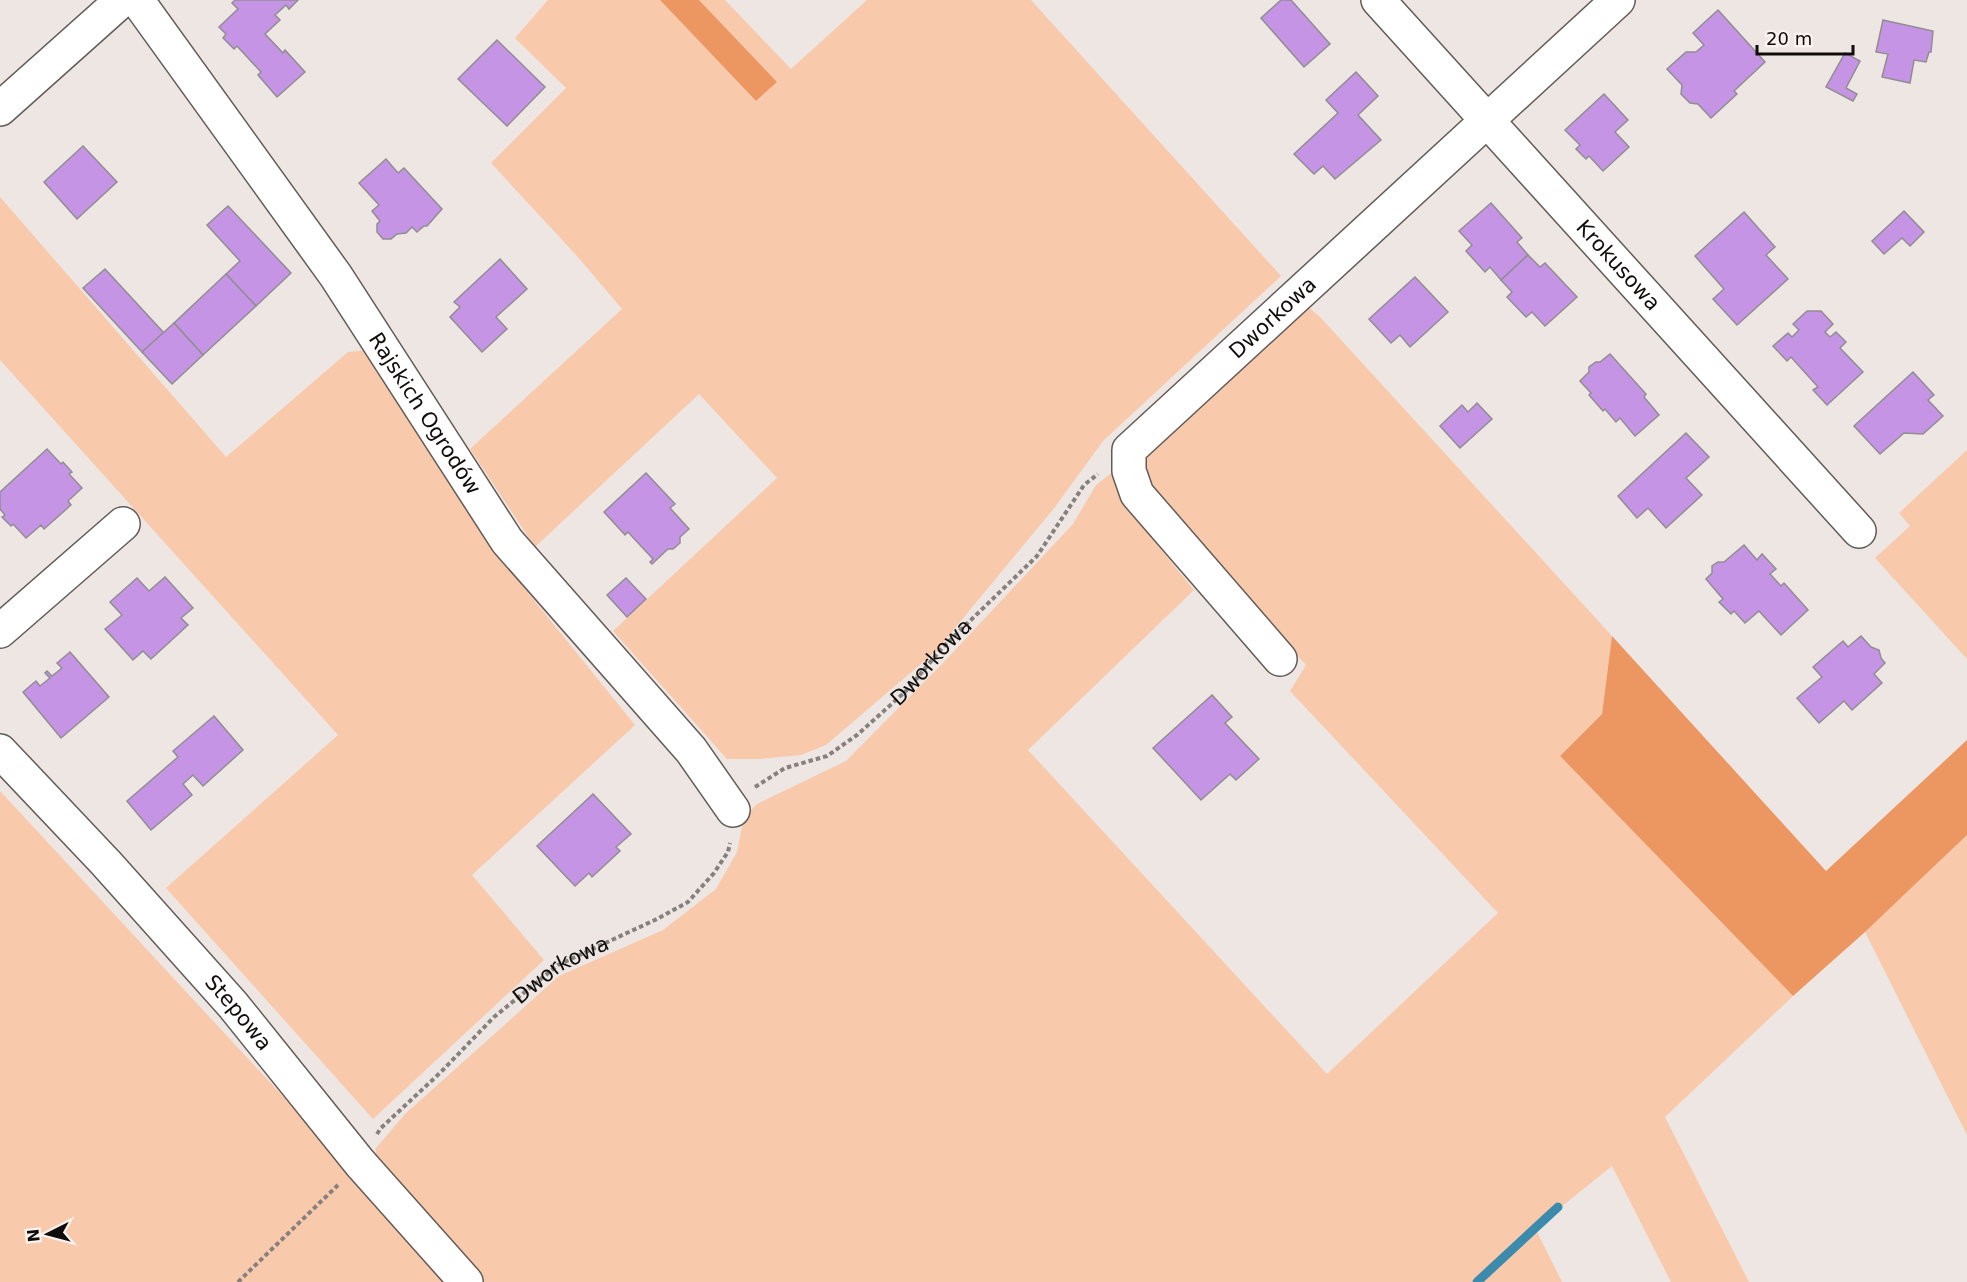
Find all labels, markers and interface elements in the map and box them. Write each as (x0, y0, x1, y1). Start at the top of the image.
scale bar (1757, 18, 1853, 56)
text: 20 m (1766, 28, 1812, 49)
street label: Krokusowa (1571, 215, 1665, 315)
street label: Dworkowa (1224, 272, 1321, 364)
street label: Rajskich Ogrodów (364, 328, 486, 499)
street label: Dworkowa (886, 614, 977, 711)
street label: Dworkowa (508, 931, 612, 1009)
street label: Stepowa (200, 970, 277, 1055)
north arrow (18, 1204, 78, 1264)
text: N (23, 1228, 44, 1243)

